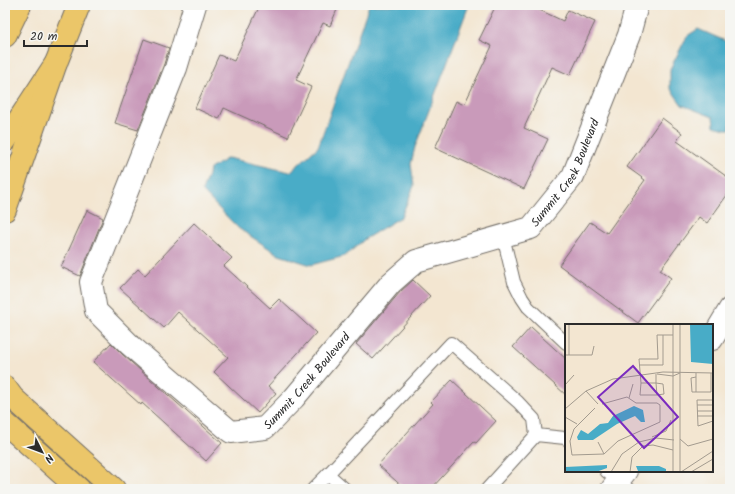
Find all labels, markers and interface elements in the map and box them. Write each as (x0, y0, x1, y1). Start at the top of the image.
scale bar (24, 22, 87, 48)
text: 20 m (30, 27, 58, 46)
street label: Summit Creek Boulevard (526, 115, 605, 231)
inset map (565, 324, 713, 472)
street label: Summit Creek Boulevard (259, 328, 356, 434)
north arrow (22, 432, 62, 472)
text: N (40, 449, 58, 467)

